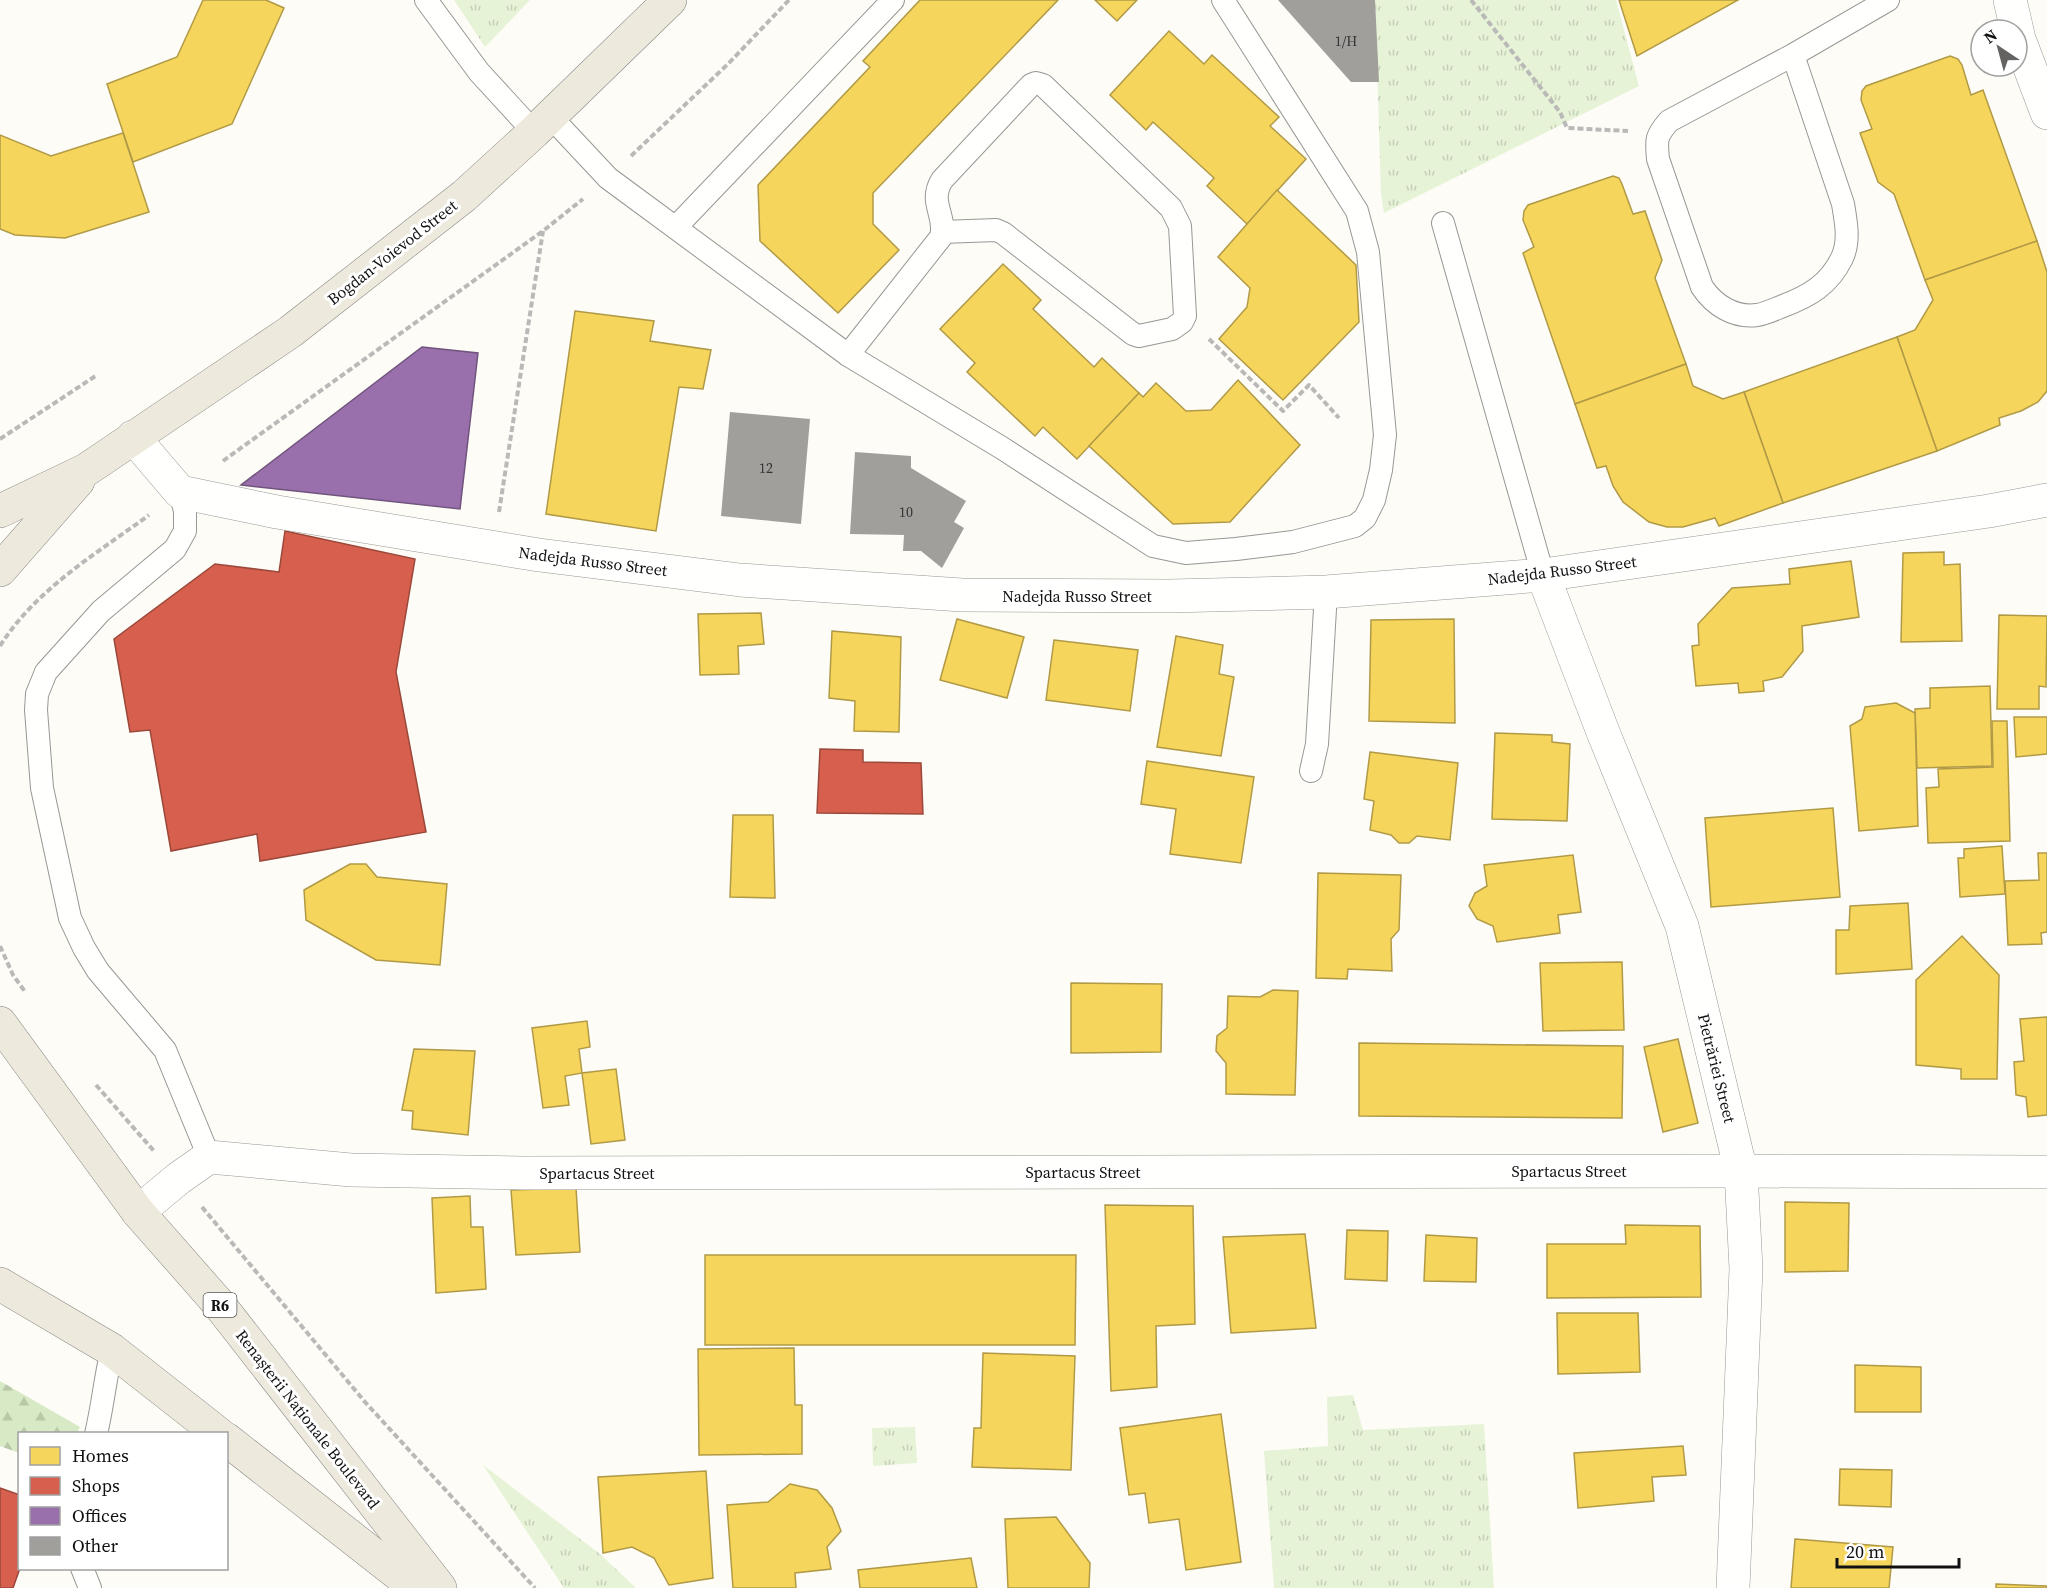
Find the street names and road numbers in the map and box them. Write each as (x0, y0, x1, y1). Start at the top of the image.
street label: Bogdan-Voievod Street (322, 194, 462, 310)
street label: Nadejda Russo Street (517, 541, 669, 581)
street label: Nadejda Russo Street (1486, 550, 1638, 590)
street label: Nadejda Russo Street (1002, 585, 1153, 607)
street label: Pietrăriei Street (1693, 1011, 1741, 1126)
street label: Spartacus Street (1511, 1160, 1627, 1182)
street label: Spartacus Street (1025, 1161, 1141, 1183)
street label: Spartacus Street (539, 1162, 655, 1184)
road number: R6 (204, 1293, 236, 1317)
street label: Renașterii Naționale Boulevard (231, 1325, 385, 1513)

